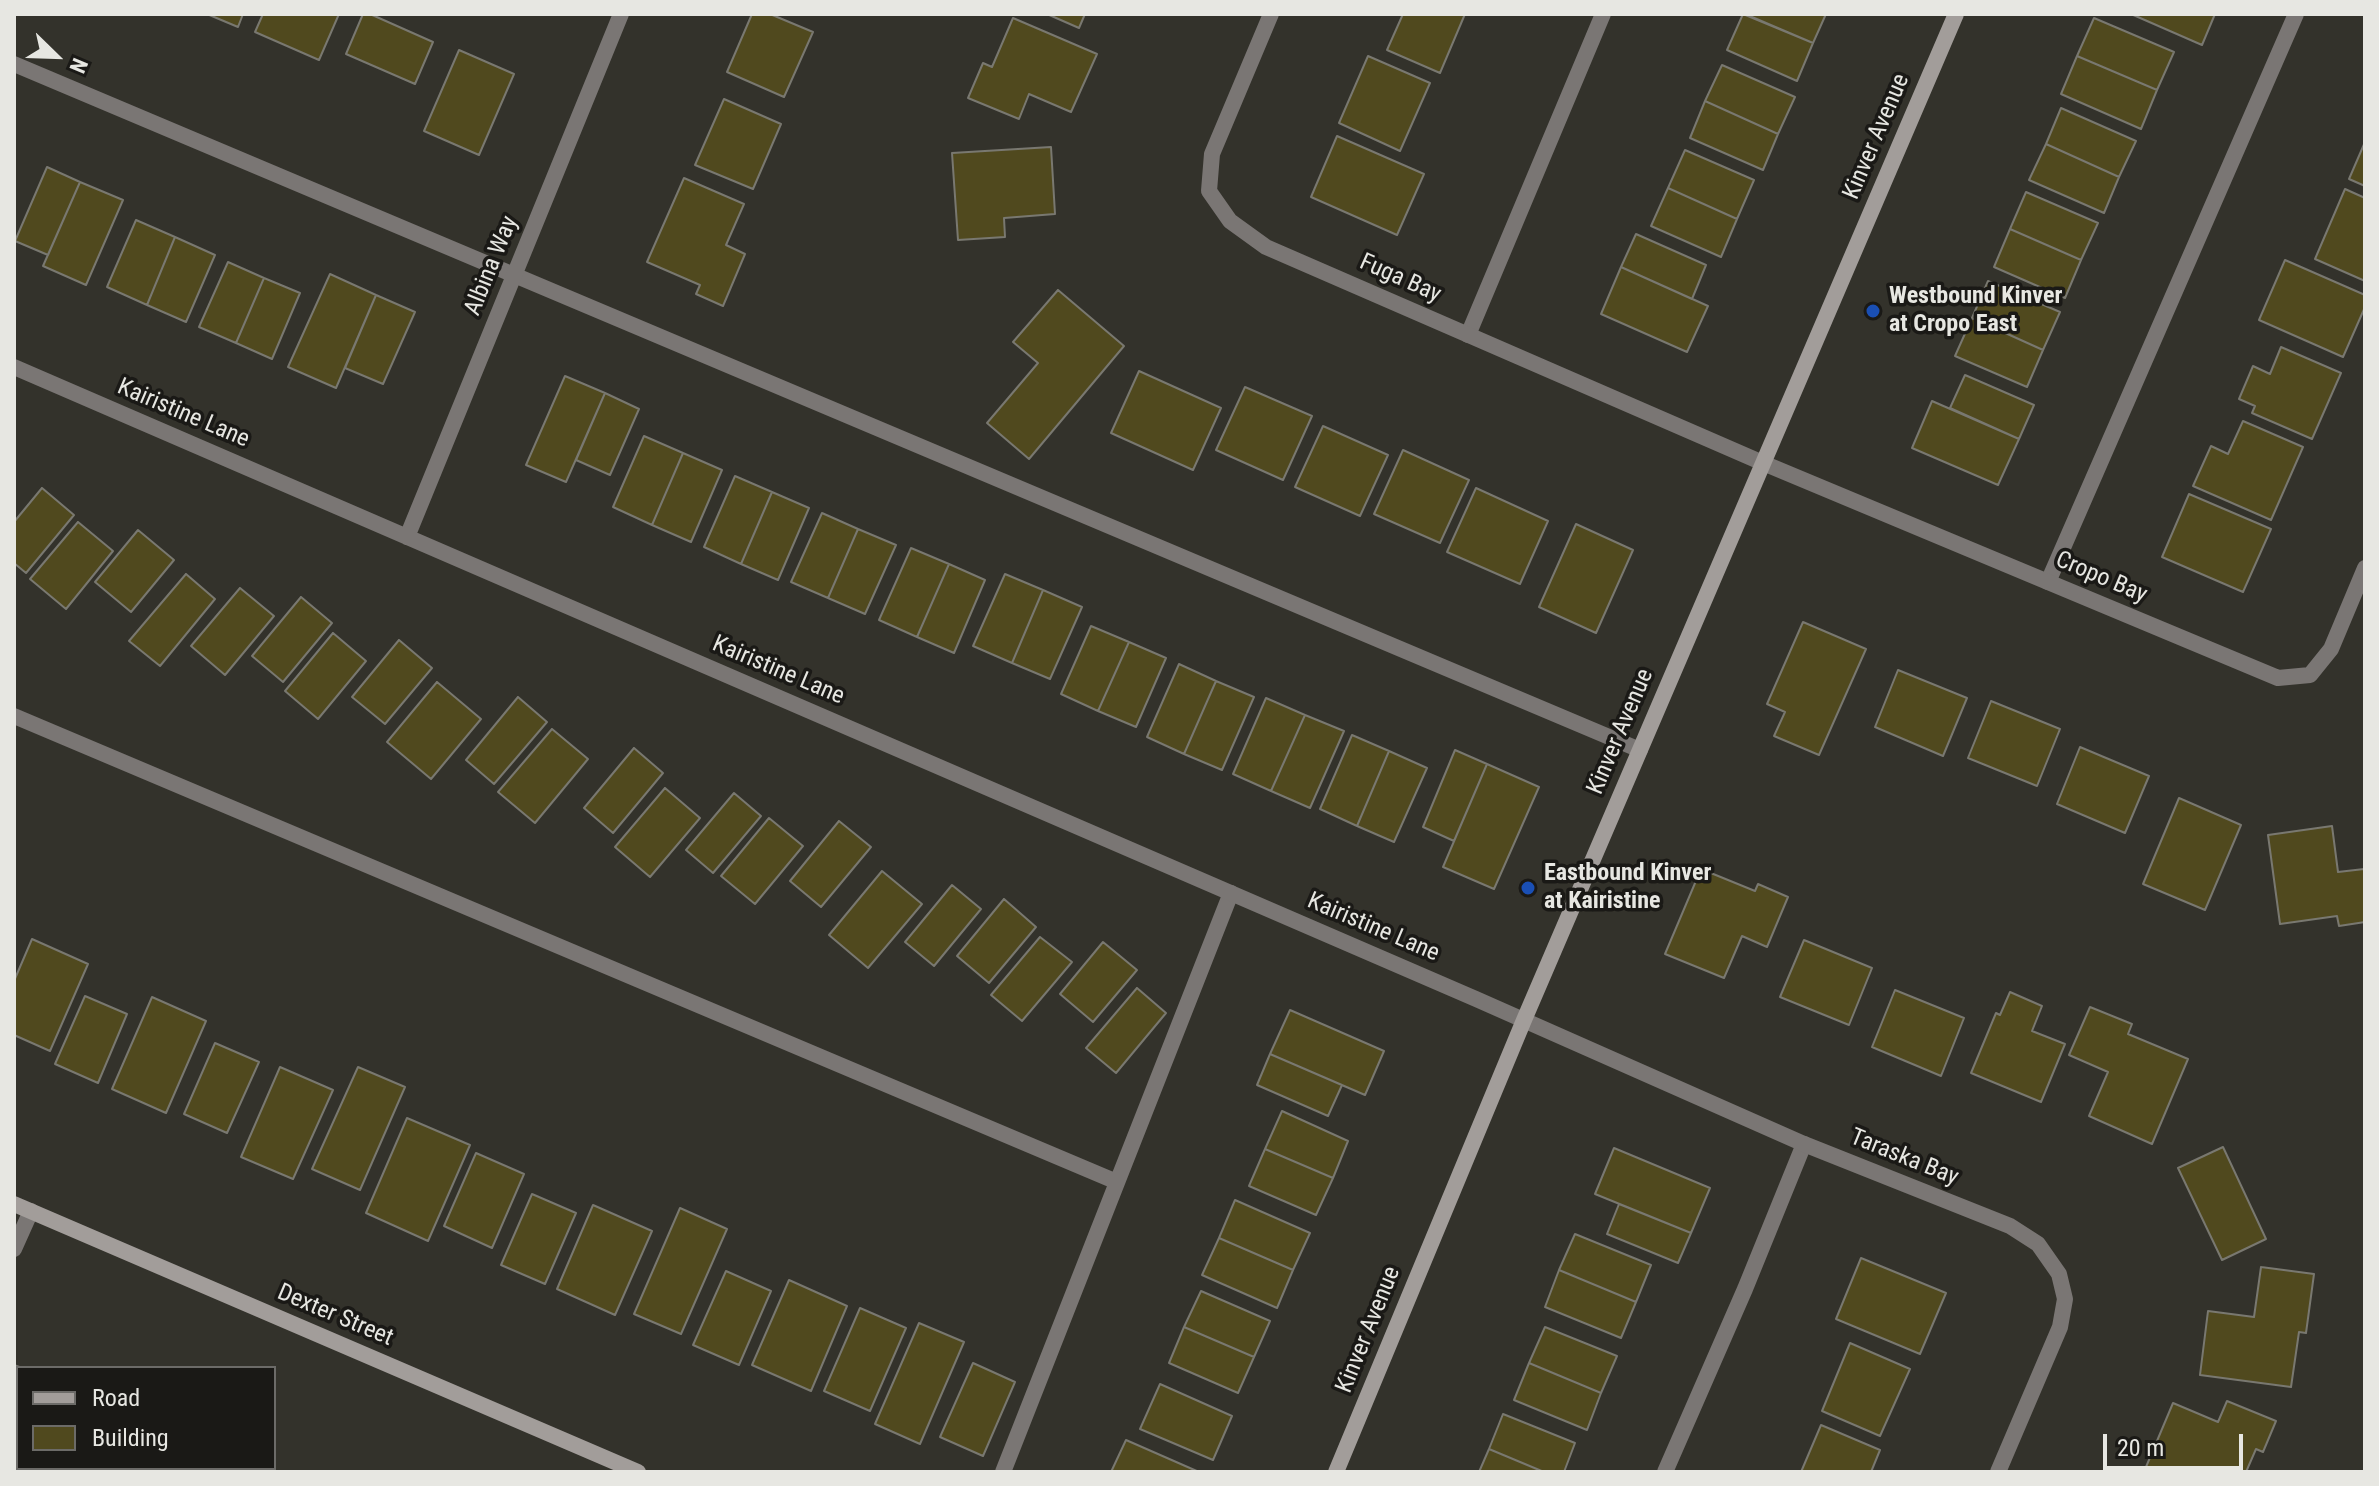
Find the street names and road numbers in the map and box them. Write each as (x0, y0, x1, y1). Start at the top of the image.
street label: Kinver Avenue (1838, 70, 1916, 204)
street label: Albina Way (459, 212, 525, 320)
street label: Fuga Bay (1355, 248, 1445, 310)
street label: Kairistine Lane (113, 373, 253, 455)
street label: Cropo Bay (2051, 546, 2151, 610)
street label: Kairistine Lane (708, 630, 848, 712)
street label: Kinver Avenue (1582, 665, 1660, 799)
street label: Kairistine Lane (1303, 887, 1443, 969)
street label: Taraska Bay (1846, 1123, 1962, 1193)
street label: Kinver Avenue (1331, 1263, 1407, 1397)
street label: Dexter Street (273, 1279, 397, 1353)

